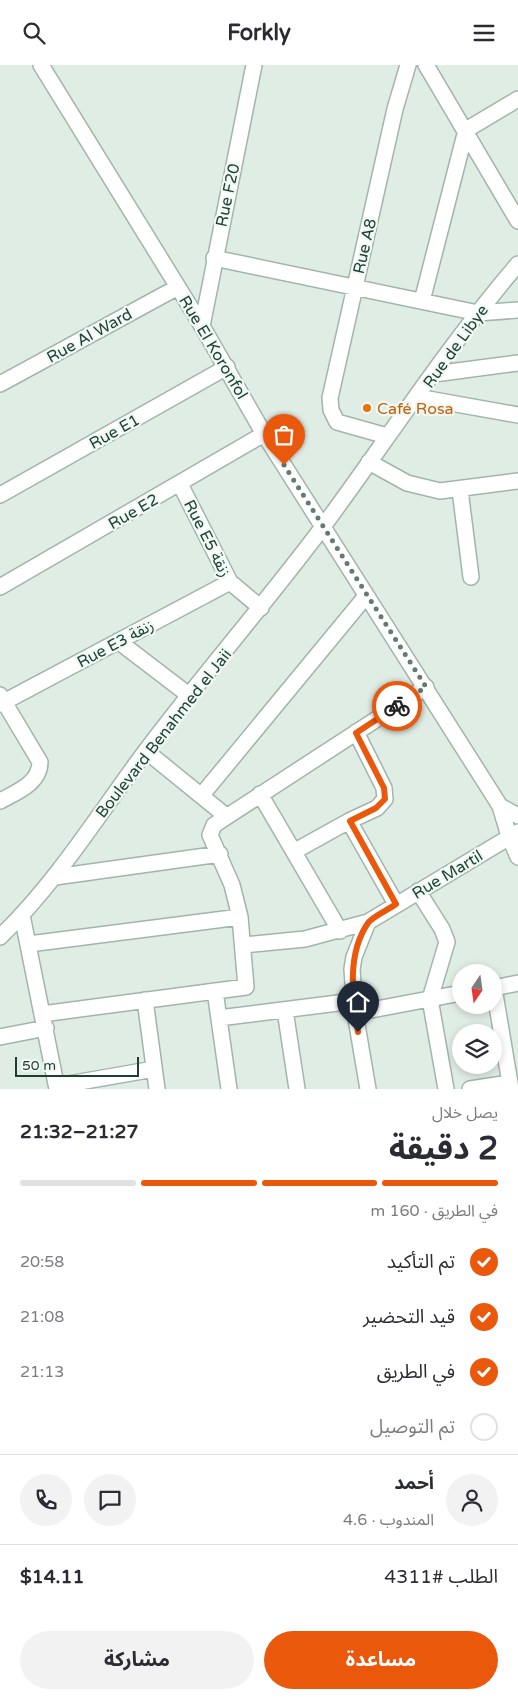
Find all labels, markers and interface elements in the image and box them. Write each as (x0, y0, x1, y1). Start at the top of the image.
icon: search (20, 19, 48, 47)
icon: menu (470, 19, 498, 47)
text: Forkly (227, 20, 291, 46)
street label: Rue F20 (212, 162, 244, 229)
street label: Rue A8 (349, 217, 381, 276)
street label: Rue El Koronfol (174, 292, 252, 403)
street label: Rue de Libye (419, 301, 493, 392)
street label: Rue Al Ward (43, 304, 136, 368)
place label: Café Rosa (377, 399, 454, 419)
marker: Café Rosa (361, 402, 373, 414)
street label: Rue E1 (86, 410, 143, 454)
pin (263, 414, 305, 465)
icon: bag (270, 421, 298, 449)
street label: Rue E2 (105, 490, 162, 534)
street label: Rue E5 زنقة (179, 496, 235, 580)
street label: Rue E3 زنقة (74, 615, 157, 672)
street label: Boulevard Benahmed el Jaii (92, 645, 236, 822)
courier (372, 681, 422, 731)
icon: bike (383, 692, 411, 720)
street label: Rue Martil (408, 846, 487, 904)
north arrow (452, 964, 502, 1014)
map controls (452, 964, 502, 1074)
pin (337, 981, 379, 1032)
icon: home (344, 988, 372, 1016)
button: layers (452, 1024, 502, 1074)
scale bar (15, 1054, 139, 1077)
text: 50 m (22, 1057, 56, 1074)
text: يصل خلال (432, 1103, 498, 1123)
text: 21:27–21:32 (20, 1121, 138, 1143)
text: 2 دقيقة (389, 1130, 498, 1168)
text: في الطريق · 160 m (371, 1201, 498, 1221)
icon: check (470, 1248, 498, 1276)
text: تم التأكيد (387, 1251, 455, 1273)
text: 20:58 (20, 1252, 64, 1272)
icon: check (470, 1303, 498, 1331)
text: قيد التحضير (363, 1306, 455, 1328)
text: 21:08 (20, 1307, 64, 1327)
icon: check (470, 1358, 498, 1386)
text: في الطريق (377, 1361, 455, 1383)
text: 21:13 (20, 1362, 64, 1382)
text: تم التوصيل (370, 1416, 455, 1438)
text: أحمد (394, 1472, 434, 1494)
button: phone (20, 1474, 72, 1526)
button: chat (84, 1474, 136, 1526)
button: person (446, 1474, 498, 1526)
text: المندوب · 4.6 (343, 1510, 434, 1530)
text: $14.11 (20, 1566, 84, 1588)
text: الطلب #4311 (384, 1566, 498, 1588)
button: مشاركة (20, 1631, 254, 1689)
button: مساعدة (264, 1631, 498, 1689)

